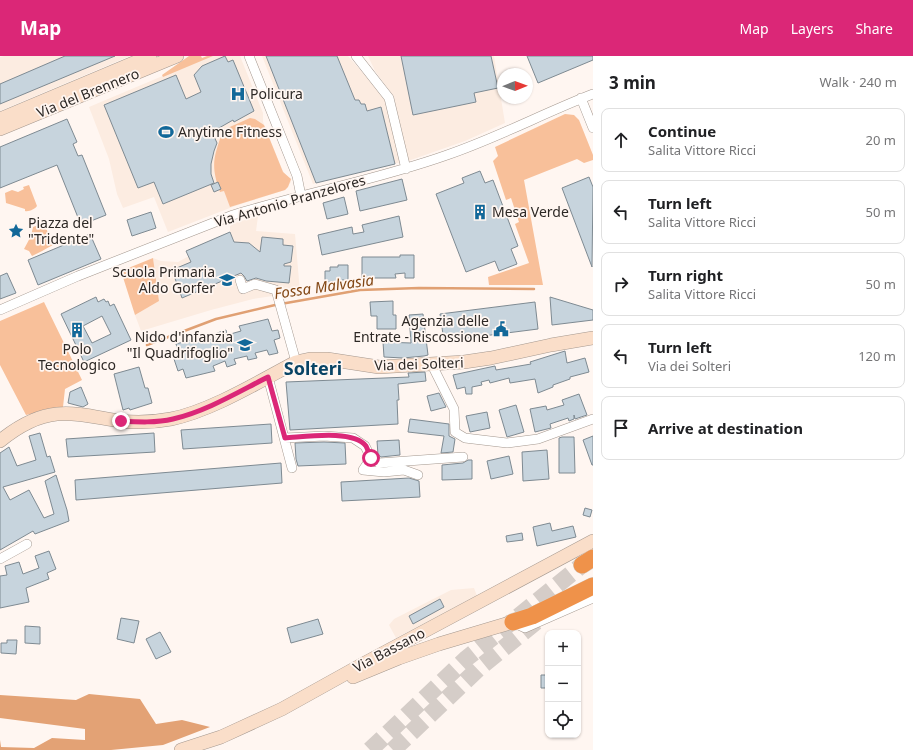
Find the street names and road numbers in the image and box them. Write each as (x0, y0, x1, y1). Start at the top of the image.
street label: Via del Brennero (34, 63, 142, 122)
street label: Via Antonio Pranzelores (212, 170, 368, 231)
street label: Via dei Solteri (374, 352, 464, 375)
street label: Via Bassano (349, 623, 428, 676)

